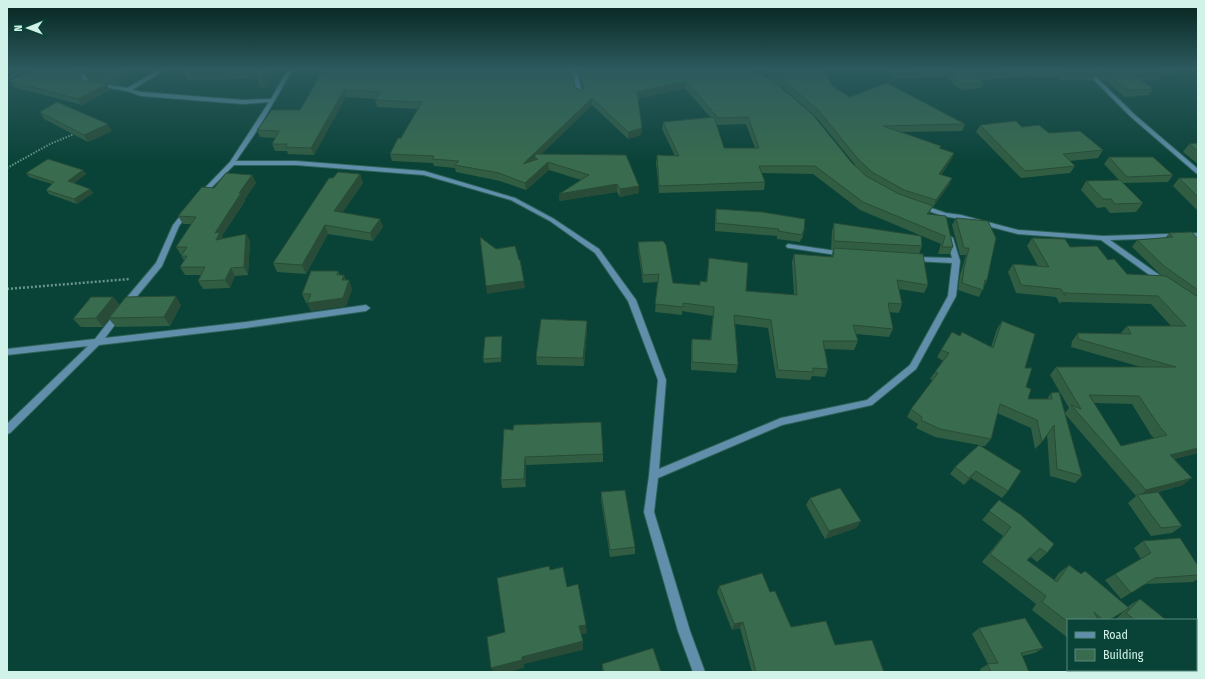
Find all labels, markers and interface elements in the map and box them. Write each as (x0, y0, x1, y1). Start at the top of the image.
north arrow (8, 8, 48, 48)
text: N (12, 25, 25, 32)
legend (1067, 619, 1197, 671)
text: Road (1103, 628, 1128, 642)
text: Building (1103, 648, 1144, 662)

